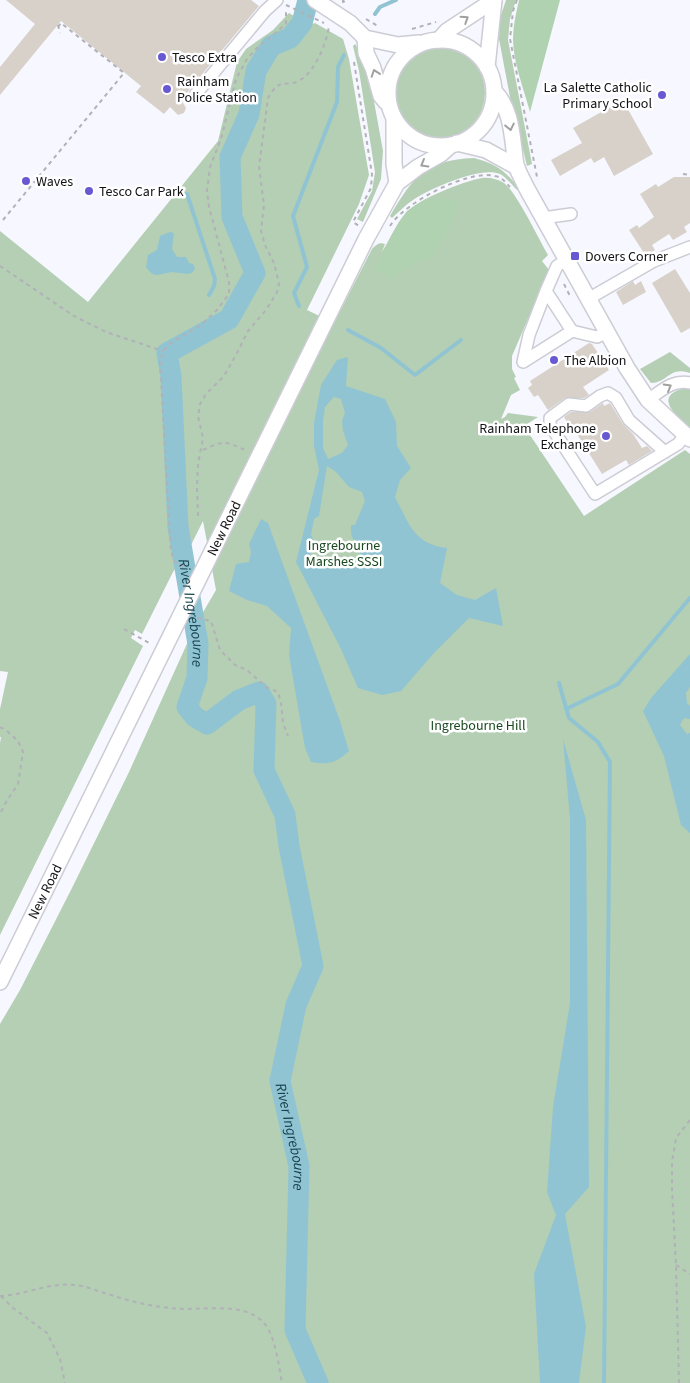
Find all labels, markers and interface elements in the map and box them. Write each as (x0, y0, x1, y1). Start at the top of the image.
one-way arrow (460, 16, 469, 25)
place label: Tesco Extra (172, 48, 237, 68)
marker: Tesco Extra (156, 51, 168, 63)
one-way arrow (370, 70, 380, 78)
place label: Rainham Police Station (177, 72, 257, 108)
place label: La Salette Catholic Primary School (544, 78, 653, 114)
marker: Rainham Police Station (161, 83, 173, 95)
marker: La Salette Catholic Primary School (656, 89, 668, 101)
one-way arrow (504, 122, 515, 131)
one-way arrow (420, 158, 429, 168)
place label: Waves (36, 172, 73, 192)
marker: Waves (20, 175, 32, 187)
place label: Tesco Car Park (99, 182, 184, 202)
marker: Tesco Car Park (83, 185, 95, 197)
place label: Dovers Corner (585, 247, 668, 267)
marker: Dovers Corner (569, 250, 581, 262)
place label: The Albion (564, 351, 626, 371)
marker: The Albion (548, 354, 560, 366)
one-way arrow (662, 383, 671, 393)
place label: Rainham Telephone Exchange (479, 419, 596, 455)
marker: Rainham Telephone Exchange (600, 430, 612, 442)
street label: New Road (202, 498, 247, 559)
park label: Ingrebourne Marshes SSSI (306, 536, 382, 572)
water label: River Ingrebourne (173, 557, 208, 667)
park label: Ingrebourne Hill (431, 716, 526, 736)
street label: New Road (24, 861, 68, 923)
water label: River Ingrebourne (270, 1081, 309, 1191)

